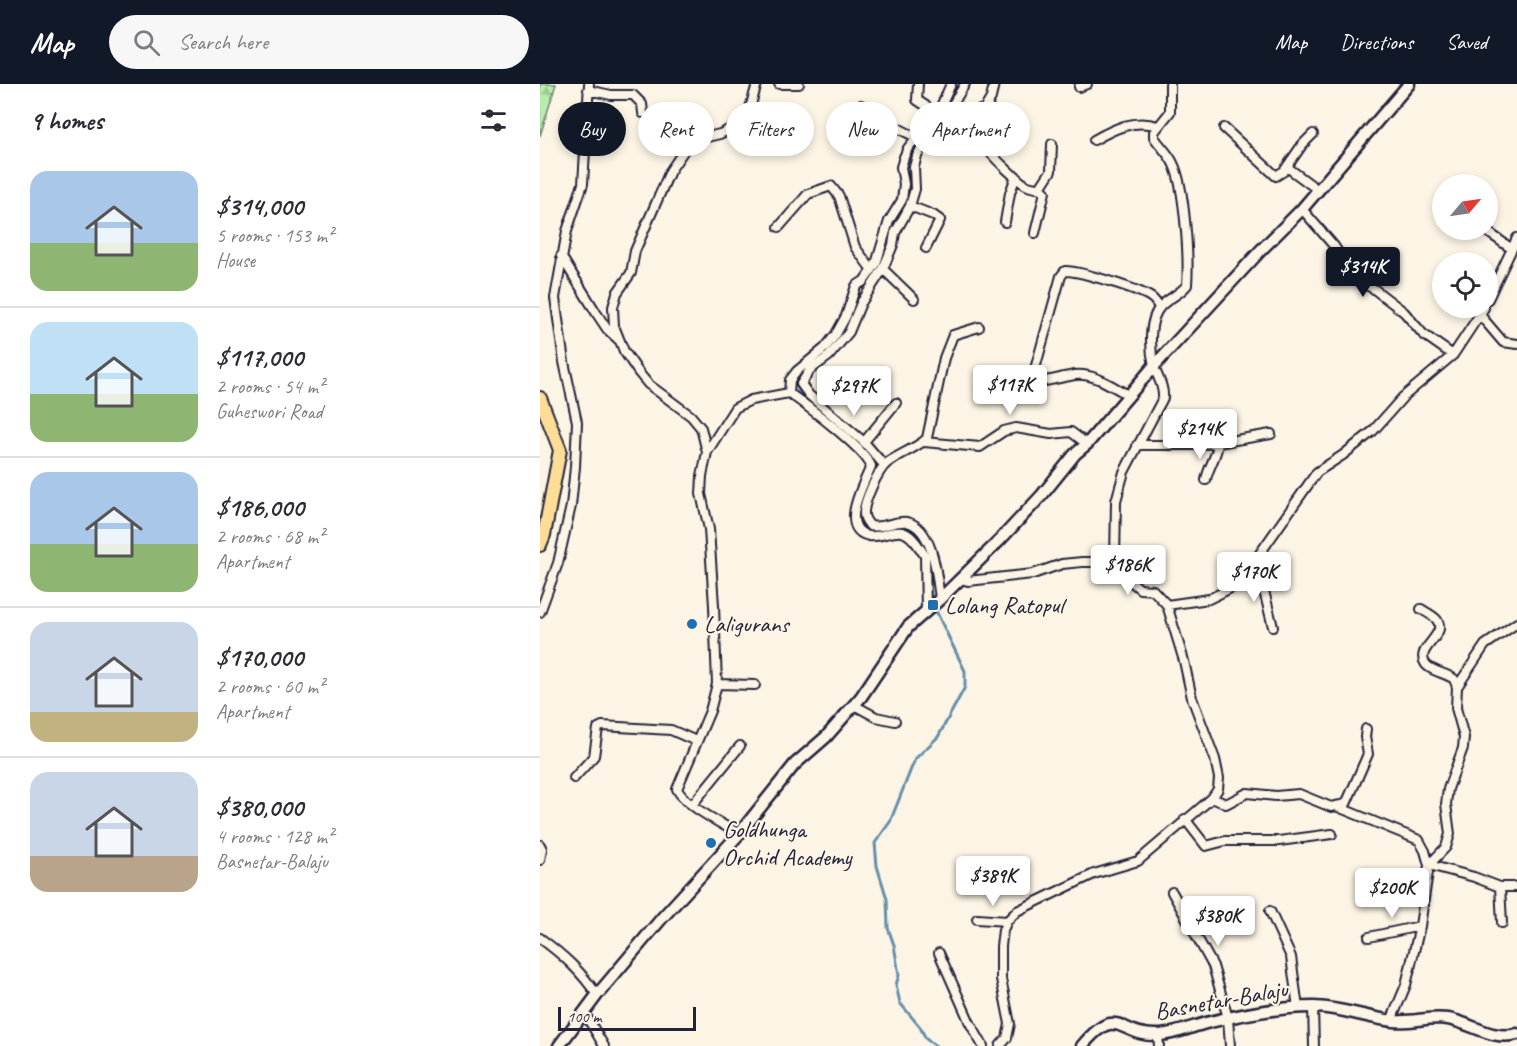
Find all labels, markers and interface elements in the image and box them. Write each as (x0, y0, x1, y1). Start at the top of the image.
search box (109, 15, 529, 69)
text: Map (30, 25, 73, 60)
icon: search (130, 26, 163, 59)
text: Search here (178, 28, 268, 56)
text: Map (1275, 29, 1307, 55)
text: Directions (1340, 29, 1413, 55)
text: Saved (1446, 29, 1487, 55)
chip: Buy (558, 102, 626, 156)
chip: Rent (638, 102, 714, 156)
chip: Filters (726, 102, 814, 156)
chip: New (826, 102, 898, 156)
chip: Apartment (910, 102, 1030, 156)
text: 9 homes (30, 104, 103, 137)
icon: filters (477, 104, 510, 137)
north arrow (1432, 174, 1498, 240)
map controls (1432, 174, 1498, 318)
text: $314,000 (216, 190, 303, 223)
icon: home (78, 195, 150, 267)
text: 5 rooms · 153 m² (216, 223, 333, 248)
pin: $314K (1321, 247, 1405, 298)
text: House (216, 248, 255, 273)
button: locate (1432, 252, 1498, 318)
text: $314K (1340, 254, 1386, 279)
text: $117,000 (216, 341, 303, 374)
icon: home (78, 346, 150, 418)
pin: $117K (968, 365, 1052, 416)
pin: $297K (812, 366, 896, 417)
text: $117K (987, 372, 1033, 397)
text: $297K (831, 373, 877, 398)
text: 2 rooms · 54 m² (216, 374, 324, 399)
text: Guheswori Road (216, 399, 323, 424)
pin: $214K (1158, 409, 1242, 460)
text: $214K (1177, 416, 1223, 441)
text: $186,000 (216, 491, 304, 524)
icon: home (78, 496, 150, 568)
text: 2 rooms · 68 m² (216, 524, 324, 549)
pin: $186K (1086, 545, 1170, 596)
text: Apartment (216, 549, 289, 574)
text: $186K (1105, 552, 1151, 577)
pin: $170K (1212, 552, 1296, 603)
text: $170K (1231, 559, 1277, 584)
place label: Lolang Ratopul (945, 590, 1067, 620)
marker: Lolang Ratopul (926, 598, 940, 612)
place label: Laligurans (704, 609, 791, 639)
marker: Laligurans (685, 617, 699, 631)
text: $170,000 (216, 641, 303, 674)
icon: home (78, 646, 150, 718)
text: 2 rooms · 60 m² (216, 674, 324, 699)
text: Apartment (216, 699, 289, 724)
text: $380,000 (216, 791, 303, 824)
icon: home (78, 796, 150, 868)
place label: Goldhunga Orchid Academy (723, 814, 853, 872)
text: 4 rooms · 128 m² (216, 824, 333, 849)
marker: Goldhunga Orchid Academy (704, 836, 718, 850)
text: Basnetar-Balaju (216, 849, 328, 874)
pin: $389K (951, 856, 1035, 907)
text: $389K (970, 863, 1016, 888)
pin: $200K (1350, 868, 1434, 919)
text: $200K (1369, 875, 1415, 900)
pin: $380K (1176, 896, 1260, 947)
text: $380K (1195, 903, 1241, 928)
street label: Basnetar-Balaju (1152, 973, 1292, 1026)
scale bar (558, 1004, 696, 1032)
text: 100 m (567, 1007, 601, 1027)

